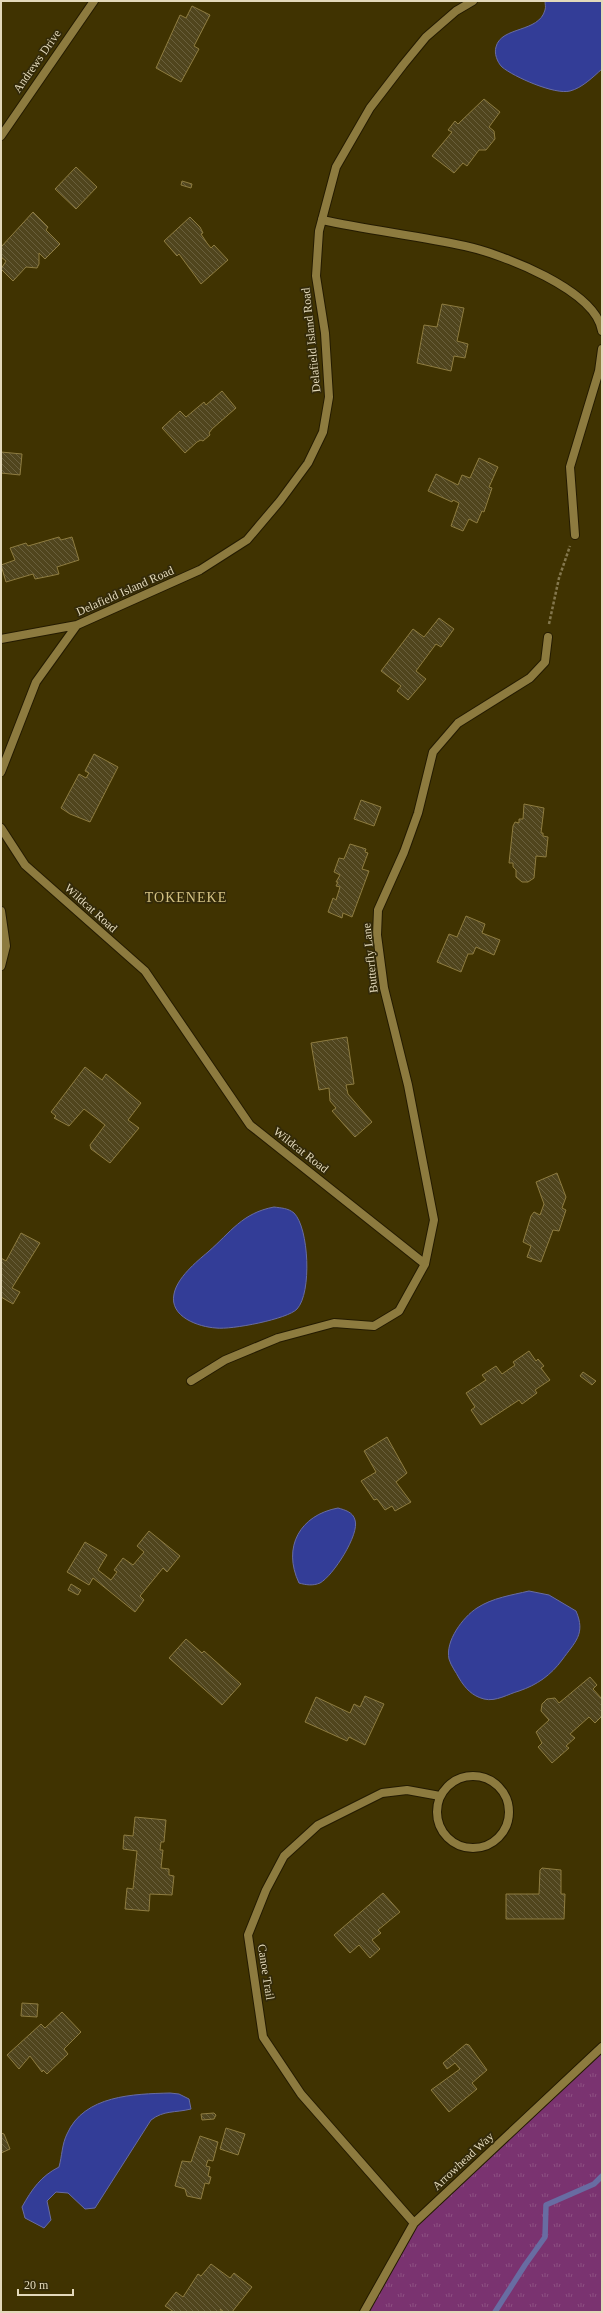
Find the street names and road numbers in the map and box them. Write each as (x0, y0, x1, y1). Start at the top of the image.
street label: Andrews Drive (10, 27, 64, 95)
street label: Delafield Island Road (299, 287, 323, 393)
street label: Delafield Island Road (74, 563, 176, 619)
street label: Wildcat Road (62, 881, 120, 935)
street label: Butterfly Lane (359, 922, 381, 994)
street label: Wildcat Road (271, 1124, 331, 1176)
street label: Canoe Trail (255, 1943, 277, 2002)
street label: Arrowhead Way (430, 2129, 496, 2193)

